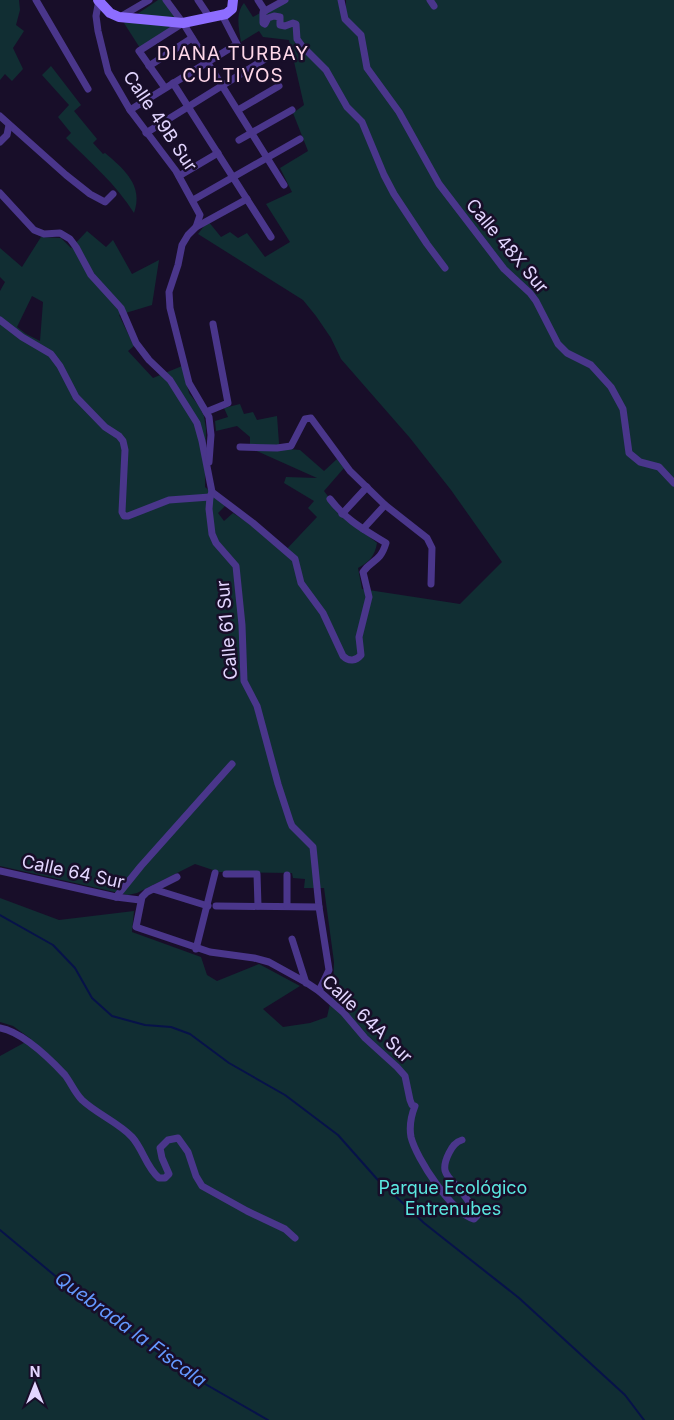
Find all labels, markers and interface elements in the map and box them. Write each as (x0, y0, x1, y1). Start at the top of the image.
district label: DIANA TURBAY CULTIVOS (157, 42, 309, 87)
street label: Calle 49B Sur (119, 67, 202, 175)
street label: Calle 48X Sur (462, 194, 553, 297)
street label: Calle 61 Sur (212, 579, 241, 681)
street label: Calle 64 Sur (20, 850, 127, 893)
street label: Calle 64A Sur (318, 971, 417, 1067)
park label: Parque Ecológico Entrenubes (379, 1177, 527, 1219)
water label: Quebrada la Fiscala (50, 1267, 211, 1392)
north arrow (10, 1360, 60, 1410)
text: N (30, 1363, 40, 1380)

